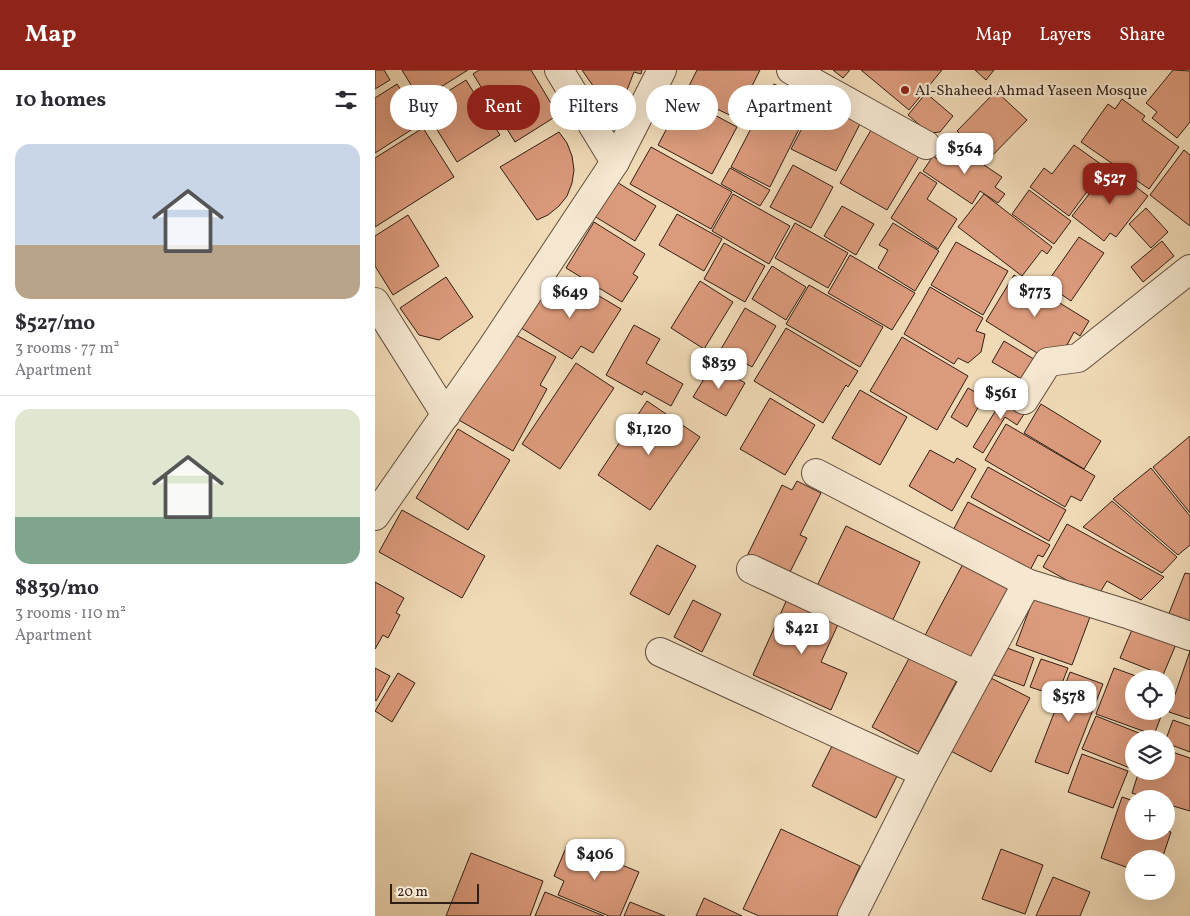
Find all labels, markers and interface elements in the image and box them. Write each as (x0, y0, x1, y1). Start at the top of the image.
text: Map (25, 18, 76, 52)
text: Map (975, 23, 1011, 48)
text: Layers (1039, 23, 1091, 48)
text: Share (1119, 23, 1165, 48)
place label: Al-Shaheed Ahmad Yaseen Mosque (915, 81, 1147, 102)
marker: Al-Shaheed Ahmad Yaseen Mosque (899, 84, 911, 96)
chip: Buy (390, 85, 457, 130)
chip: Rent (467, 85, 540, 130)
chip: Filters (550, 85, 636, 130)
chip: New (646, 85, 718, 130)
chip: Apartment (728, 85, 851, 130)
text: 10 homes (15, 86, 106, 115)
icon: filters (332, 86, 360, 114)
pin: $364 (935, 132, 995, 175)
text: $364 (947, 138, 983, 160)
pin: $527 (1080, 162, 1140, 205)
text: $527 (1094, 168, 1126, 190)
icon: home (143, 176, 233, 266)
pin: $649 (540, 276, 600, 319)
pin: $773 (1005, 276, 1065, 318)
text: $773 (1019, 281, 1051, 303)
text: $649 (552, 282, 588, 304)
text: $527/mo (15, 309, 95, 338)
text: 3 rooms · 77 m² (15, 338, 119, 360)
pin: $839 (689, 348, 749, 390)
text: $839 (702, 353, 736, 375)
text: Apartment (15, 360, 92, 382)
pin: $561 (971, 378, 1031, 420)
text: $561 (985, 383, 1017, 405)
pin: $1,120 (608, 414, 690, 456)
text: $1,120 (627, 419, 671, 441)
icon: home (143, 442, 233, 532)
text: $839/mo (15, 574, 99, 603)
text: 3 rooms · 110 m² (15, 603, 126, 625)
pin: $421 (772, 612, 832, 655)
text: $421 (785, 618, 819, 640)
text: Apartment (15, 625, 92, 647)
map controls (1125, 670, 1175, 900)
button: locate (1125, 670, 1175, 720)
pin: $578 (1039, 680, 1099, 723)
text: $578 (1053, 686, 1085, 708)
button: layers (1125, 730, 1175, 780)
button: + (1125, 790, 1175, 840)
pin: $406 (565, 838, 625, 881)
text: $406 (576, 844, 614, 866)
button: − (1125, 850, 1175, 900)
scale bar (390, 881, 479, 904)
text: 20 m (397, 883, 428, 902)

